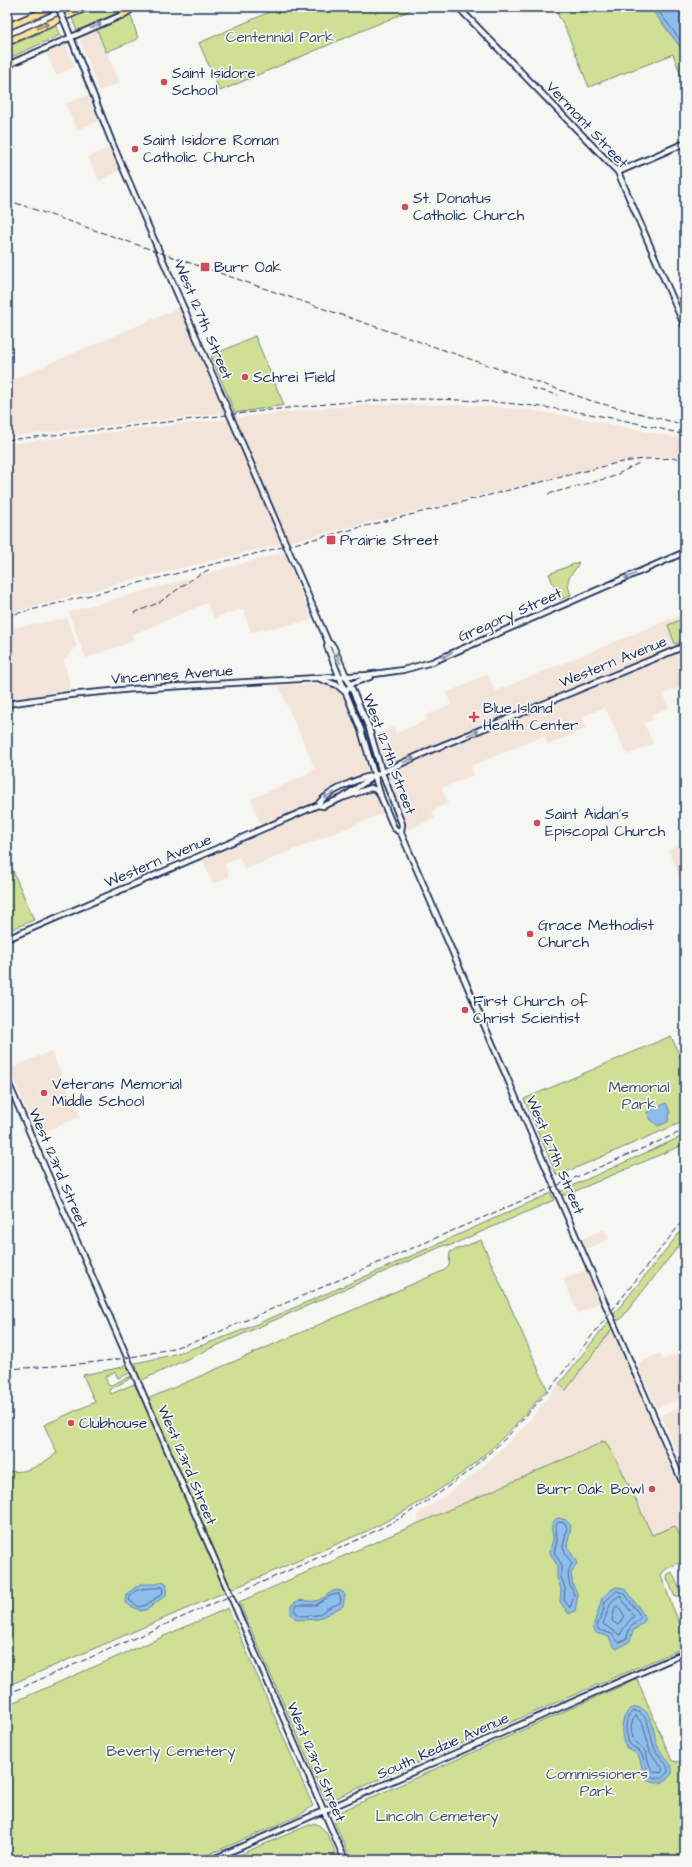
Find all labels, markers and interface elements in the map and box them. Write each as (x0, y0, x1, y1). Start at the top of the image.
one-way arrow (90, 21, 102, 29)
one-way arrow (36, 22, 48, 29)
park label: Centennial Park (226, 27, 334, 48)
place label: Saint Isidore School (172, 63, 256, 101)
marker: Saint Isidore School (159, 77, 169, 87)
street label: Vermont Street (541, 77, 633, 173)
place label: Saint Isidore Roman Catholic Church (143, 130, 279, 168)
marker: Saint Isidore Roman Catholic Church (130, 144, 140, 154)
place label: St. Donatus Catholic Church (413, 188, 525, 226)
marker: St. Donatus Catholic Church (400, 202, 410, 212)
street label: West 127th Street (168, 257, 238, 383)
place label: Burr Oak (214, 257, 282, 278)
marker: Burr Oak (199, 261, 211, 273)
place label: Schrei Field (253, 367, 335, 388)
marker: Schrei Field (240, 372, 250, 382)
place label: Prairie Street (340, 530, 439, 551)
marker: Prairie Street (325, 534, 337, 546)
one-way arrow (625, 572, 637, 580)
street label: Gregory Street (455, 583, 566, 648)
street label: Western Avenue (556, 631, 670, 693)
one-way arrow (441, 652, 453, 660)
one-way arrow (334, 653, 341, 665)
street label: Vincennes Avenue (110, 660, 234, 690)
street label: West 127th Street (357, 691, 421, 817)
place label: Blue Island Health Center (483, 698, 578, 736)
marker: Blue Island Health Center (468, 711, 480, 723)
one-way arrow (466, 728, 478, 736)
one-way arrow (402, 755, 414, 763)
one-way arrow (323, 792, 335, 800)
place label: Saint Aidan's Episcopal Church (545, 804, 666, 842)
marker: Saint Aidan's Episcopal Church (532, 818, 542, 828)
street label: Western Avenue (101, 829, 215, 893)
place label: Grace Methodist Church (538, 915, 654, 953)
marker: Grace Methodist Church (525, 929, 535, 939)
place label: First Church of Christ Scientist (473, 991, 588, 1029)
marker: First Church of Christ Scientist (460, 1005, 470, 1015)
place label: Veterans Memorial Middle School (52, 1074, 182, 1112)
park label: Memorial Park (608, 1077, 670, 1115)
marker: Veterans Memorial Middle School (39, 1088, 49, 1098)
street label: West 127th Street (520, 1092, 590, 1218)
street label: West 123rd Street (23, 1105, 93, 1231)
street label: West 123rd Street (152, 1402, 222, 1528)
place label: Clubhouse (79, 1413, 147, 1434)
marker: Clubhouse (66, 1418, 76, 1428)
place label: Burr Oak Bowl (537, 1479, 644, 1500)
marker: Burr Oak Bowl (647, 1484, 657, 1494)
street label: West 123rd Street (281, 1699, 351, 1825)
street label: South Kedzie Avenue (374, 1707, 512, 1785)
park label: Beverly Cemetery (107, 1741, 235, 1763)
park label: Commissioners Park (546, 1764, 648, 1802)
park label: Lincoln Cemetery (375, 1806, 499, 1828)

